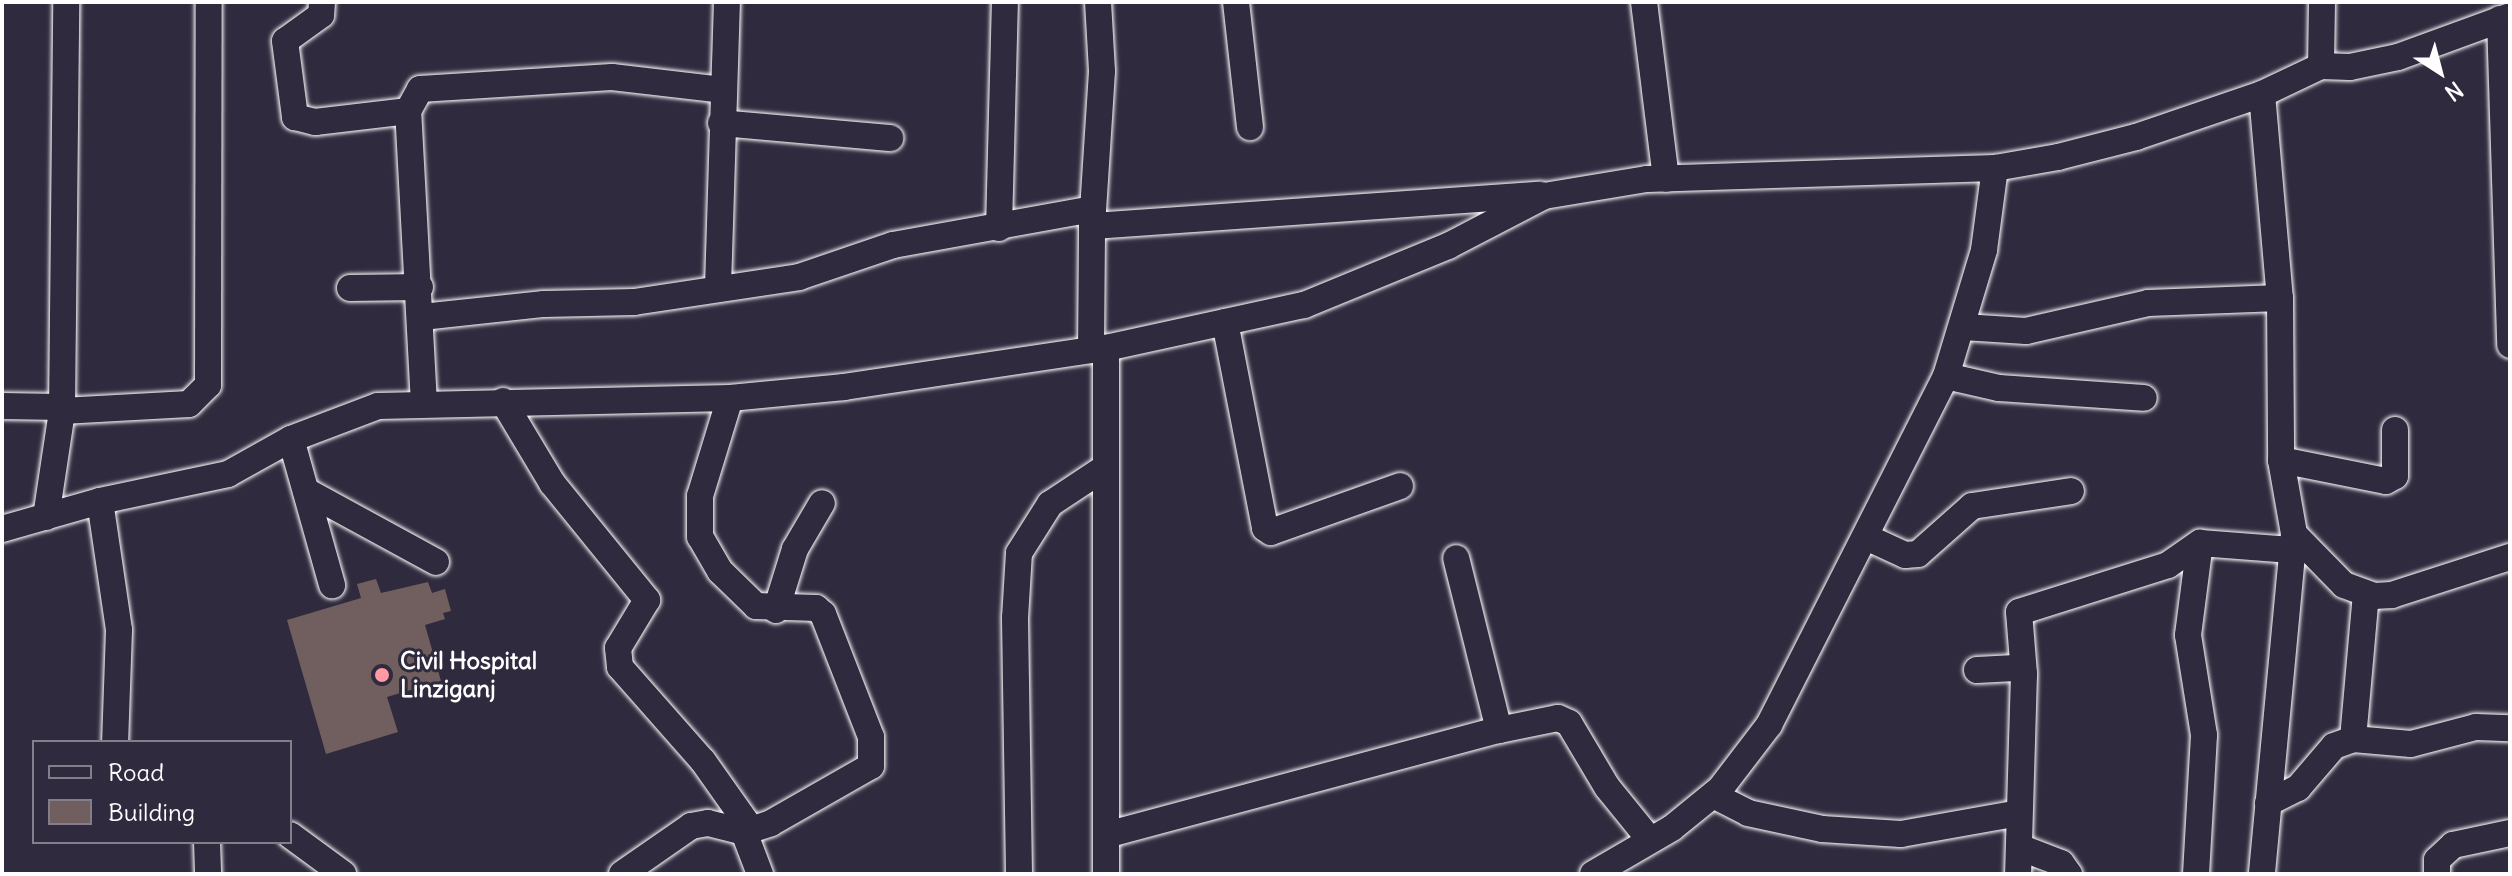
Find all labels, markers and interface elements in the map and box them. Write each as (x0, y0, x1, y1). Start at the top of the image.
north arrow (2400, 32, 2480, 112)
text: N (2440, 76, 2468, 107)
place label: Civil Hospital Linziganj (400, 647, 537, 703)
marker: Civil Hospital Linziganj (371, 664, 393, 686)
legend (32, 740, 292, 844)
text: Road (108, 757, 164, 787)
text: Building (108, 797, 195, 827)

